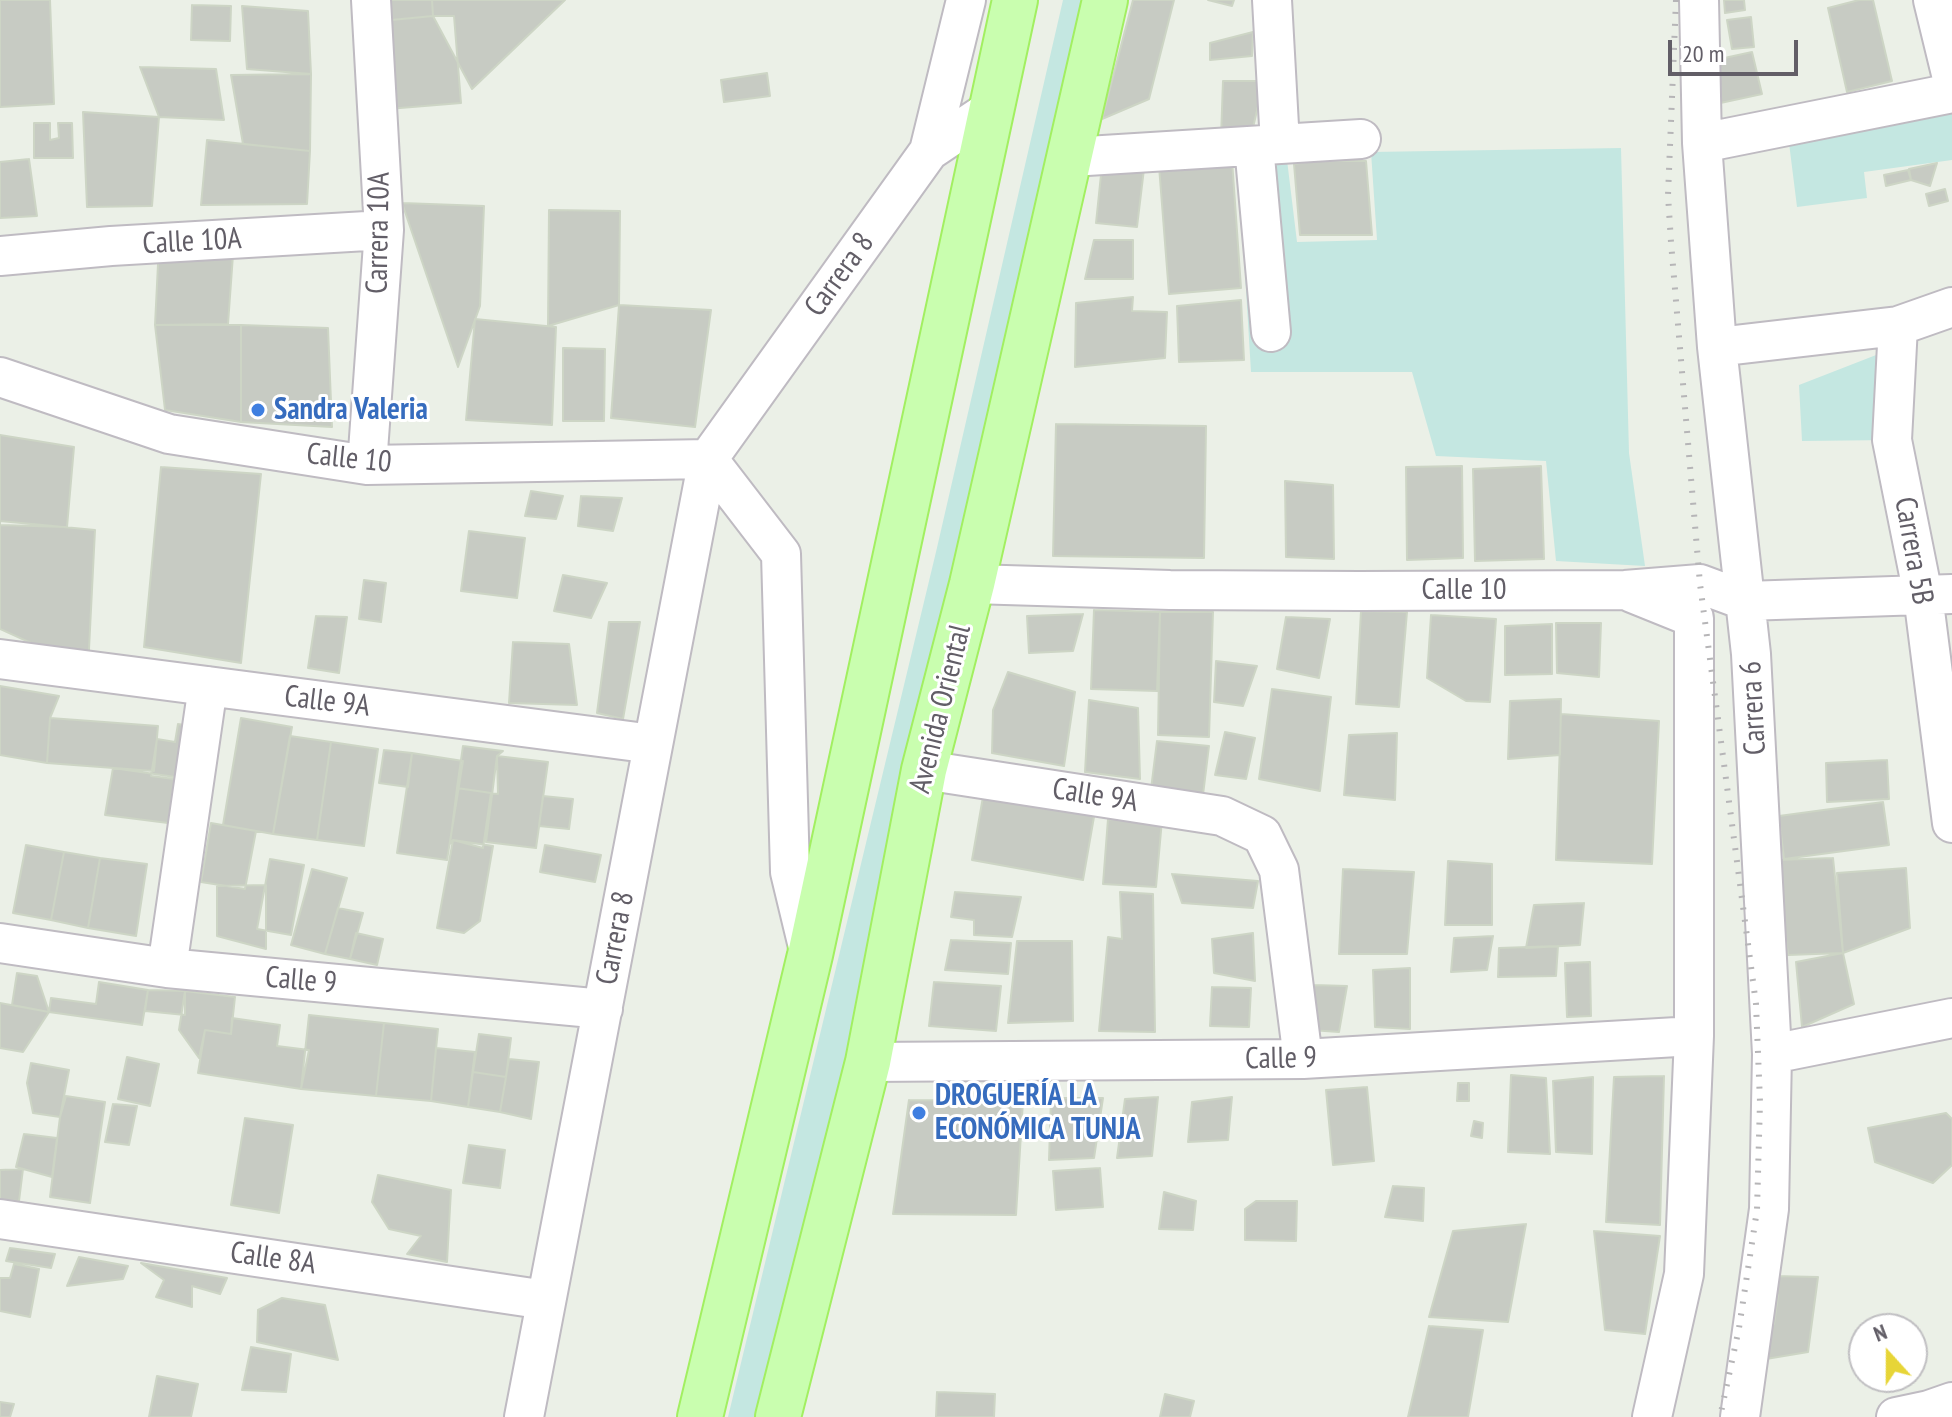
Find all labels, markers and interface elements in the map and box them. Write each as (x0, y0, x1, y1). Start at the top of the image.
scale bar (1672, 24, 1802, 74)
text: 20 m (1682, 38, 1724, 69)
street label: Carrera 10A (360, 172, 398, 294)
street label: Calle 10A (141, 221, 243, 263)
street label: Carrera 8 (798, 226, 882, 324)
place label: Sandra Valeria (274, 392, 428, 428)
marker: Sandra Valeria (249, 401, 267, 419)
street label: Calle 10 (305, 437, 393, 481)
street label: Carrera 5B (1886, 495, 1940, 607)
street label: Calle 10 (1421, 572, 1507, 608)
street label: Avenida Oriental (903, 621, 979, 797)
street label: Carrera 6 (1734, 660, 1774, 756)
street label: Calle 9A (282, 679, 372, 725)
street label: Calle 9A (1050, 772, 1140, 820)
street label: Carrera 8 (589, 888, 643, 988)
street label: Calle 9 (264, 960, 338, 1002)
street label: Calle 9 (1245, 1040, 1317, 1078)
place label: DROGUERÍA LA ECONÓMICA TUNJA (935, 1078, 1141, 1148)
marker: DROGUERÍA LA ECONÓMICA TUNJA (910, 1104, 928, 1122)
street label: Calle 8A (228, 1235, 318, 1283)
north arrow (1848, 1313, 1928, 1393)
text: N (1870, 1317, 1891, 1348)

